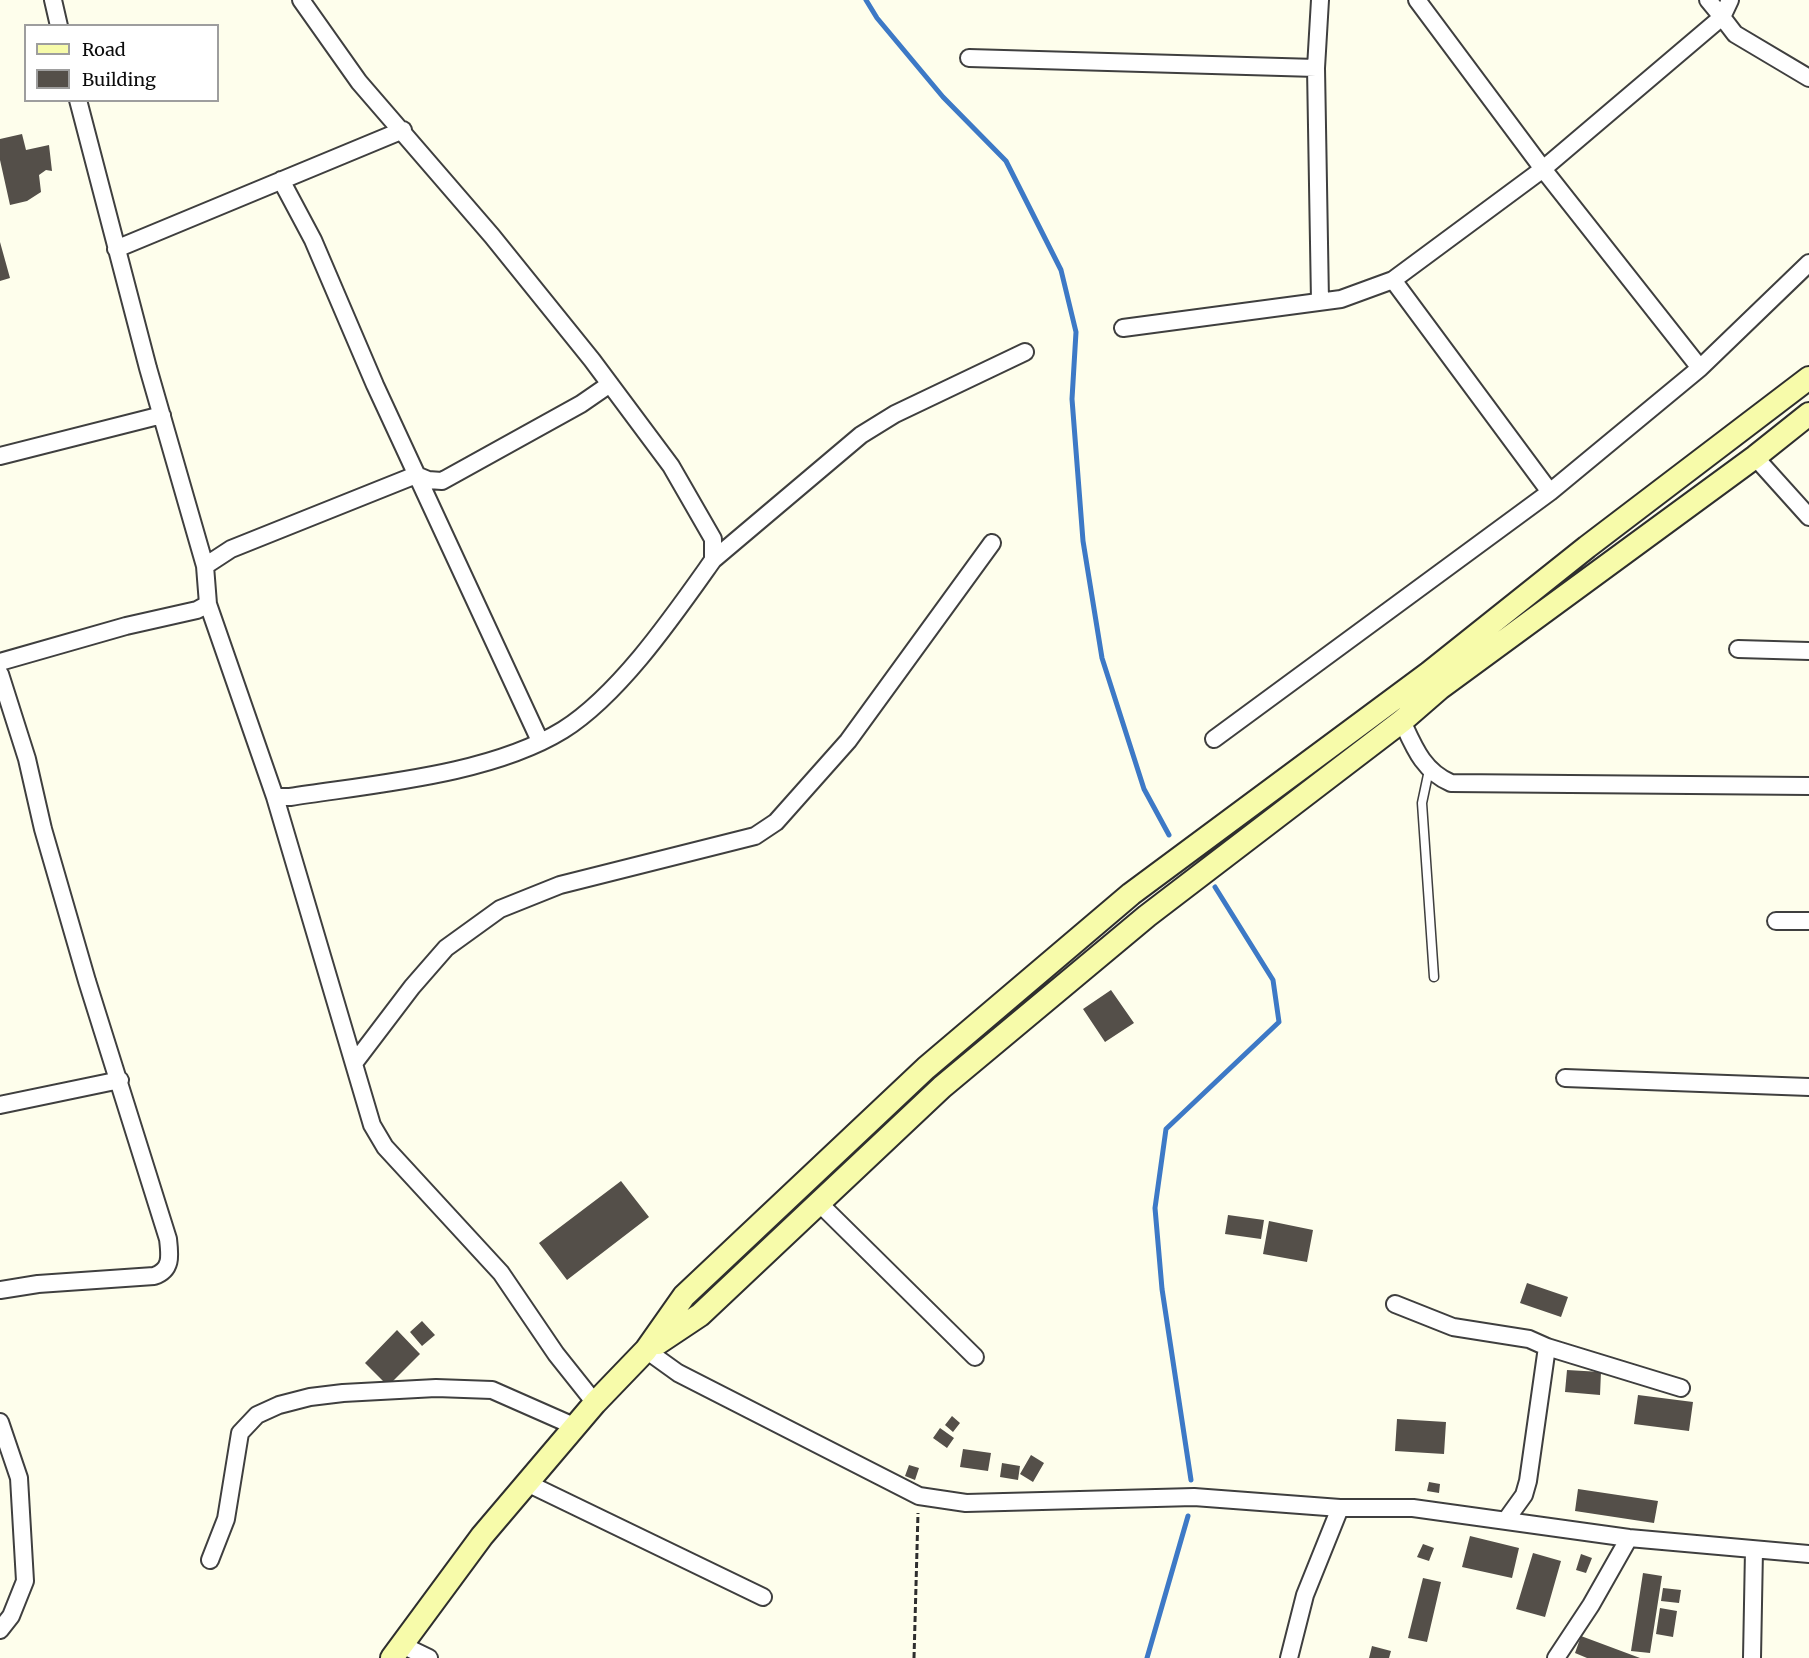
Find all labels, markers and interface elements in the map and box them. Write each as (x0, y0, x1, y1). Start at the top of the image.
legend (24, 24, 219, 102)
text: Road (82, 38, 126, 61)
text: Building (82, 68, 156, 91)

